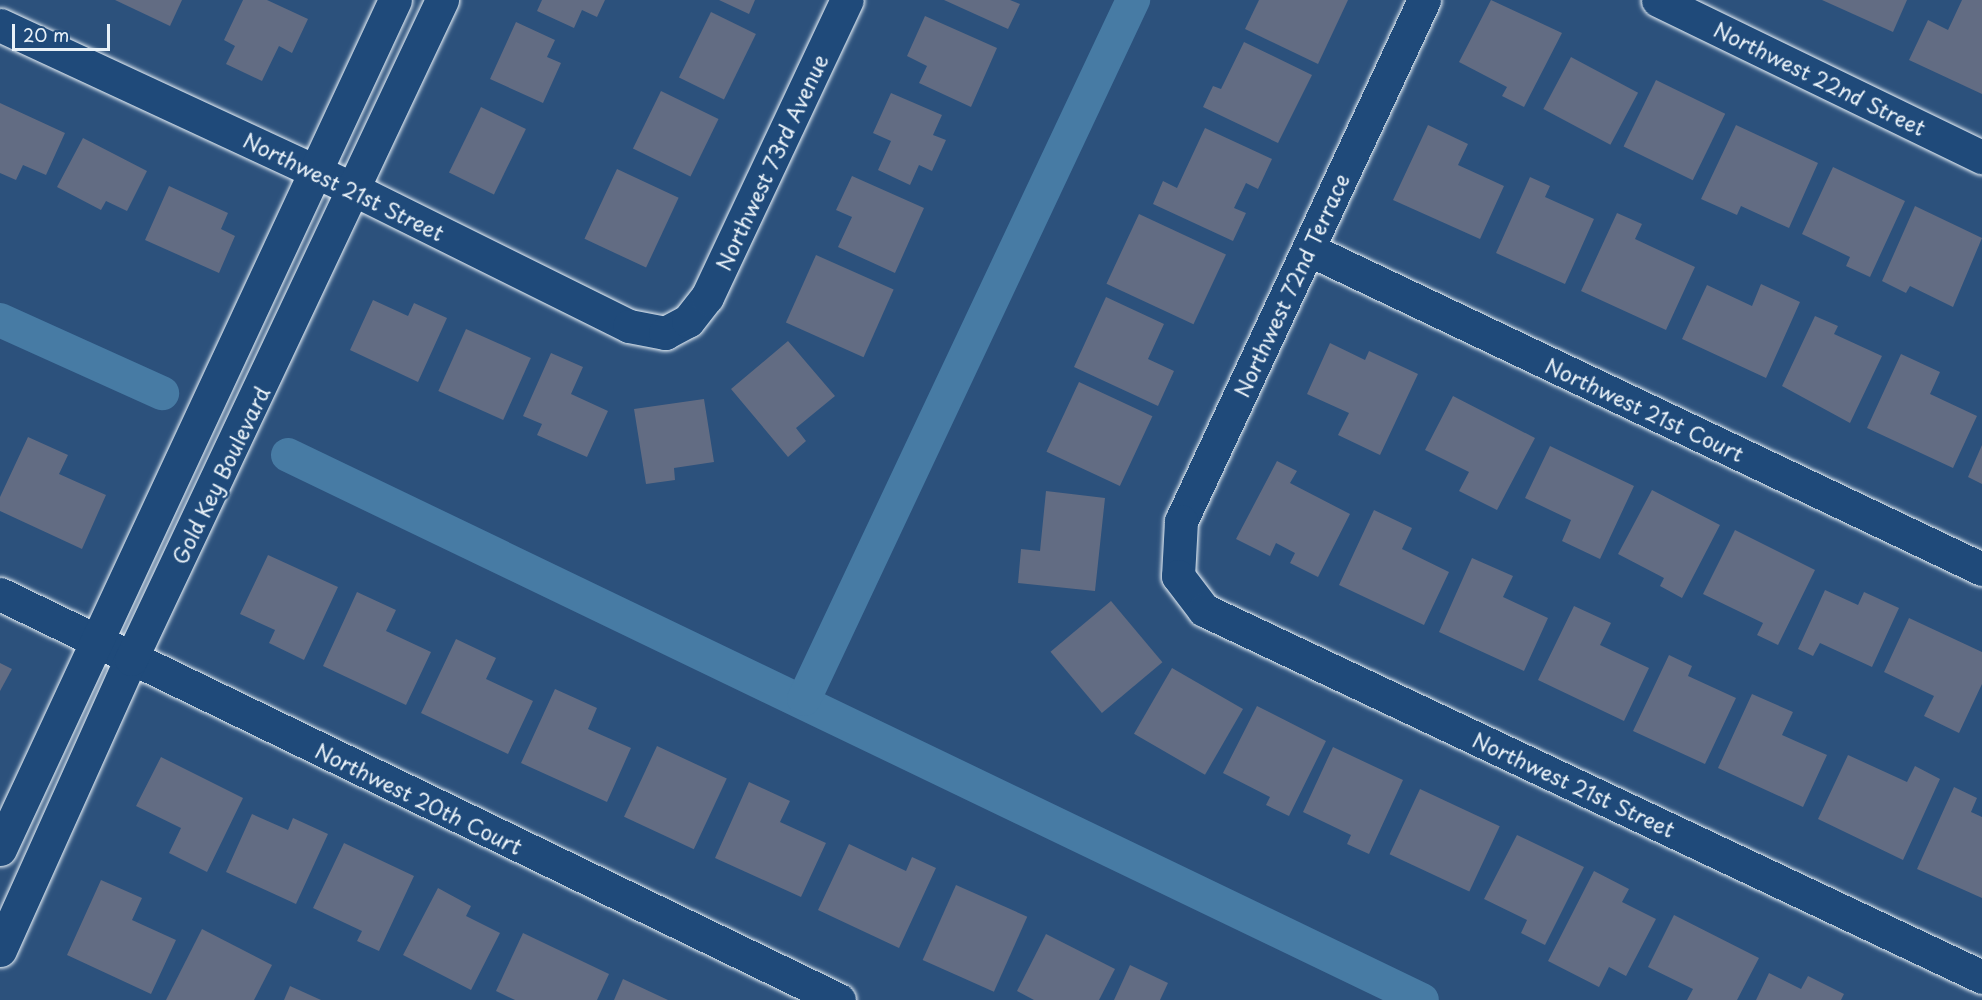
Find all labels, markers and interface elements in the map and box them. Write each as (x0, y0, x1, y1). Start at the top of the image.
scale bar (15, 12, 112, 50)
street label: Northwest 22nd Street (1709, 15, 1931, 141)
text: 20 m (23, 21, 69, 48)
street label: Northwest 73rd Avenue (709, 49, 833, 275)
street label: Northwest 21st Street (238, 126, 450, 246)
street label: Northwest 72nd Terrace (1228, 169, 1354, 401)
street label: Northwest 21st Court (1541, 352, 1749, 466)
street label: Gold Key Boulevard (166, 381, 274, 569)
street label: Northwest 21st Street (1468, 726, 1680, 842)
street label: Northwest 20th Court (312, 737, 526, 859)

